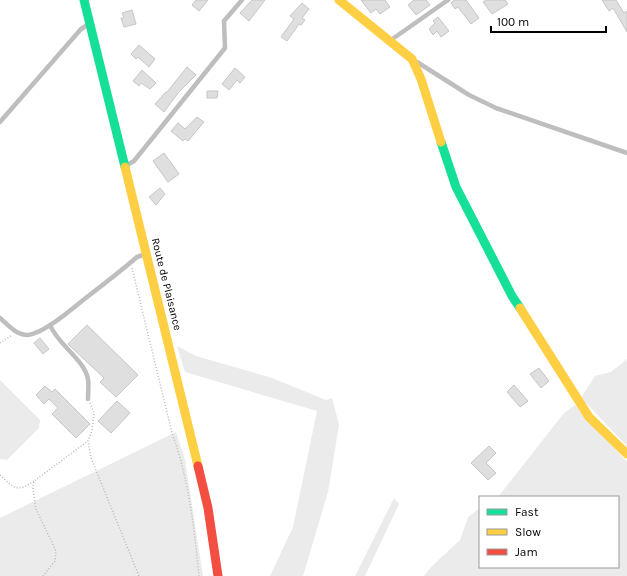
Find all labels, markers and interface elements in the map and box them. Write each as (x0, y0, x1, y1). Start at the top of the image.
scale bar (491, 8, 606, 34)
text: 100 m (497, 15, 529, 29)
street label: Route de Plaisance (149, 237, 184, 332)
legend (479, 496, 619, 568)
text: Fast (515, 505, 539, 519)
text: Slow (515, 525, 541, 539)
text: Jam (515, 545, 538, 559)

